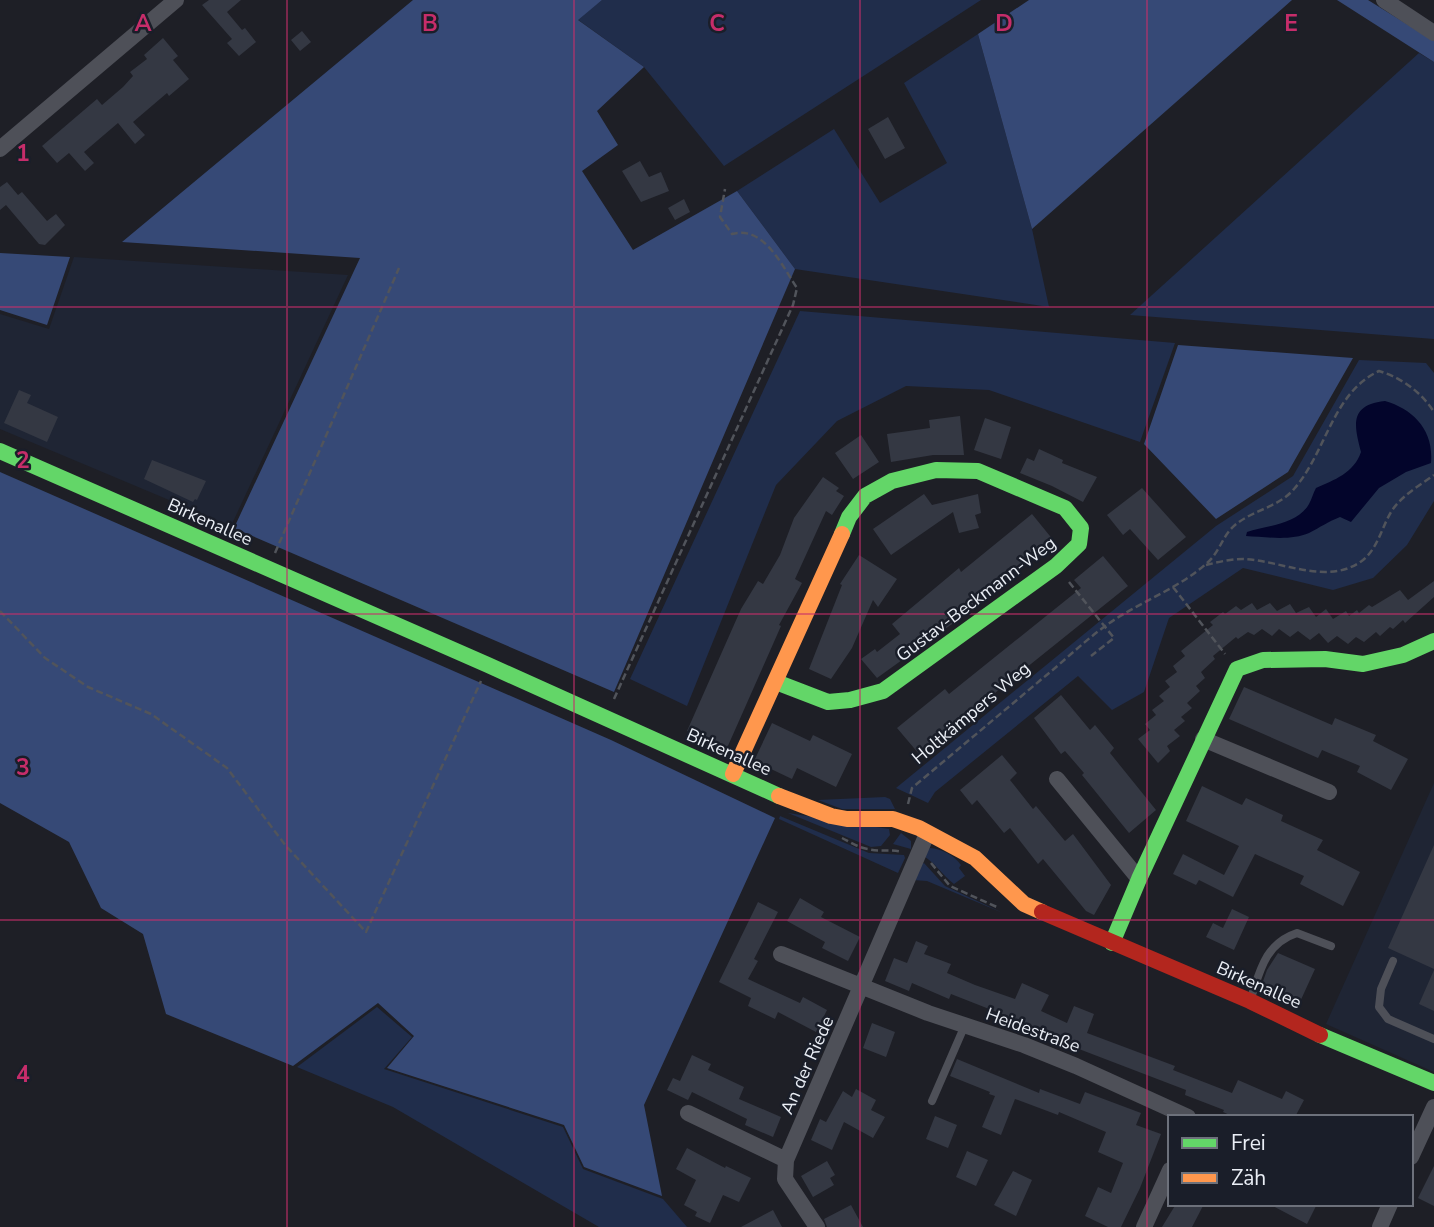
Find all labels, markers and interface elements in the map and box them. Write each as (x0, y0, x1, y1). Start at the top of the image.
text: A (134, 8, 152, 39)
text: B (422, 8, 438, 39)
text: C (709, 8, 725, 39)
text: D (995, 8, 1013, 39)
text: E (1284, 8, 1298, 39)
text: 1 (16, 138, 30, 169)
text: 2 (16, 445, 30, 476)
street label: Birkenallee (164, 493, 256, 551)
street label: Gustav-Beckmann-Weg (891, 531, 1061, 667)
street label: Holtkämpers Weg (907, 656, 1035, 770)
street label: Birkenallee (683, 723, 775, 781)
text: 3 (16, 752, 30, 783)
street label: Birkenallee (1213, 956, 1305, 1014)
street label: Heidestraße (982, 1002, 1084, 1058)
street label: An der Riede (775, 1012, 839, 1118)
text: 4 (16, 1059, 30, 1090)
legend (1168, 1115, 1413, 1206)
text: Frei (1231, 1129, 1266, 1157)
text: Zäh (1231, 1164, 1266, 1192)

